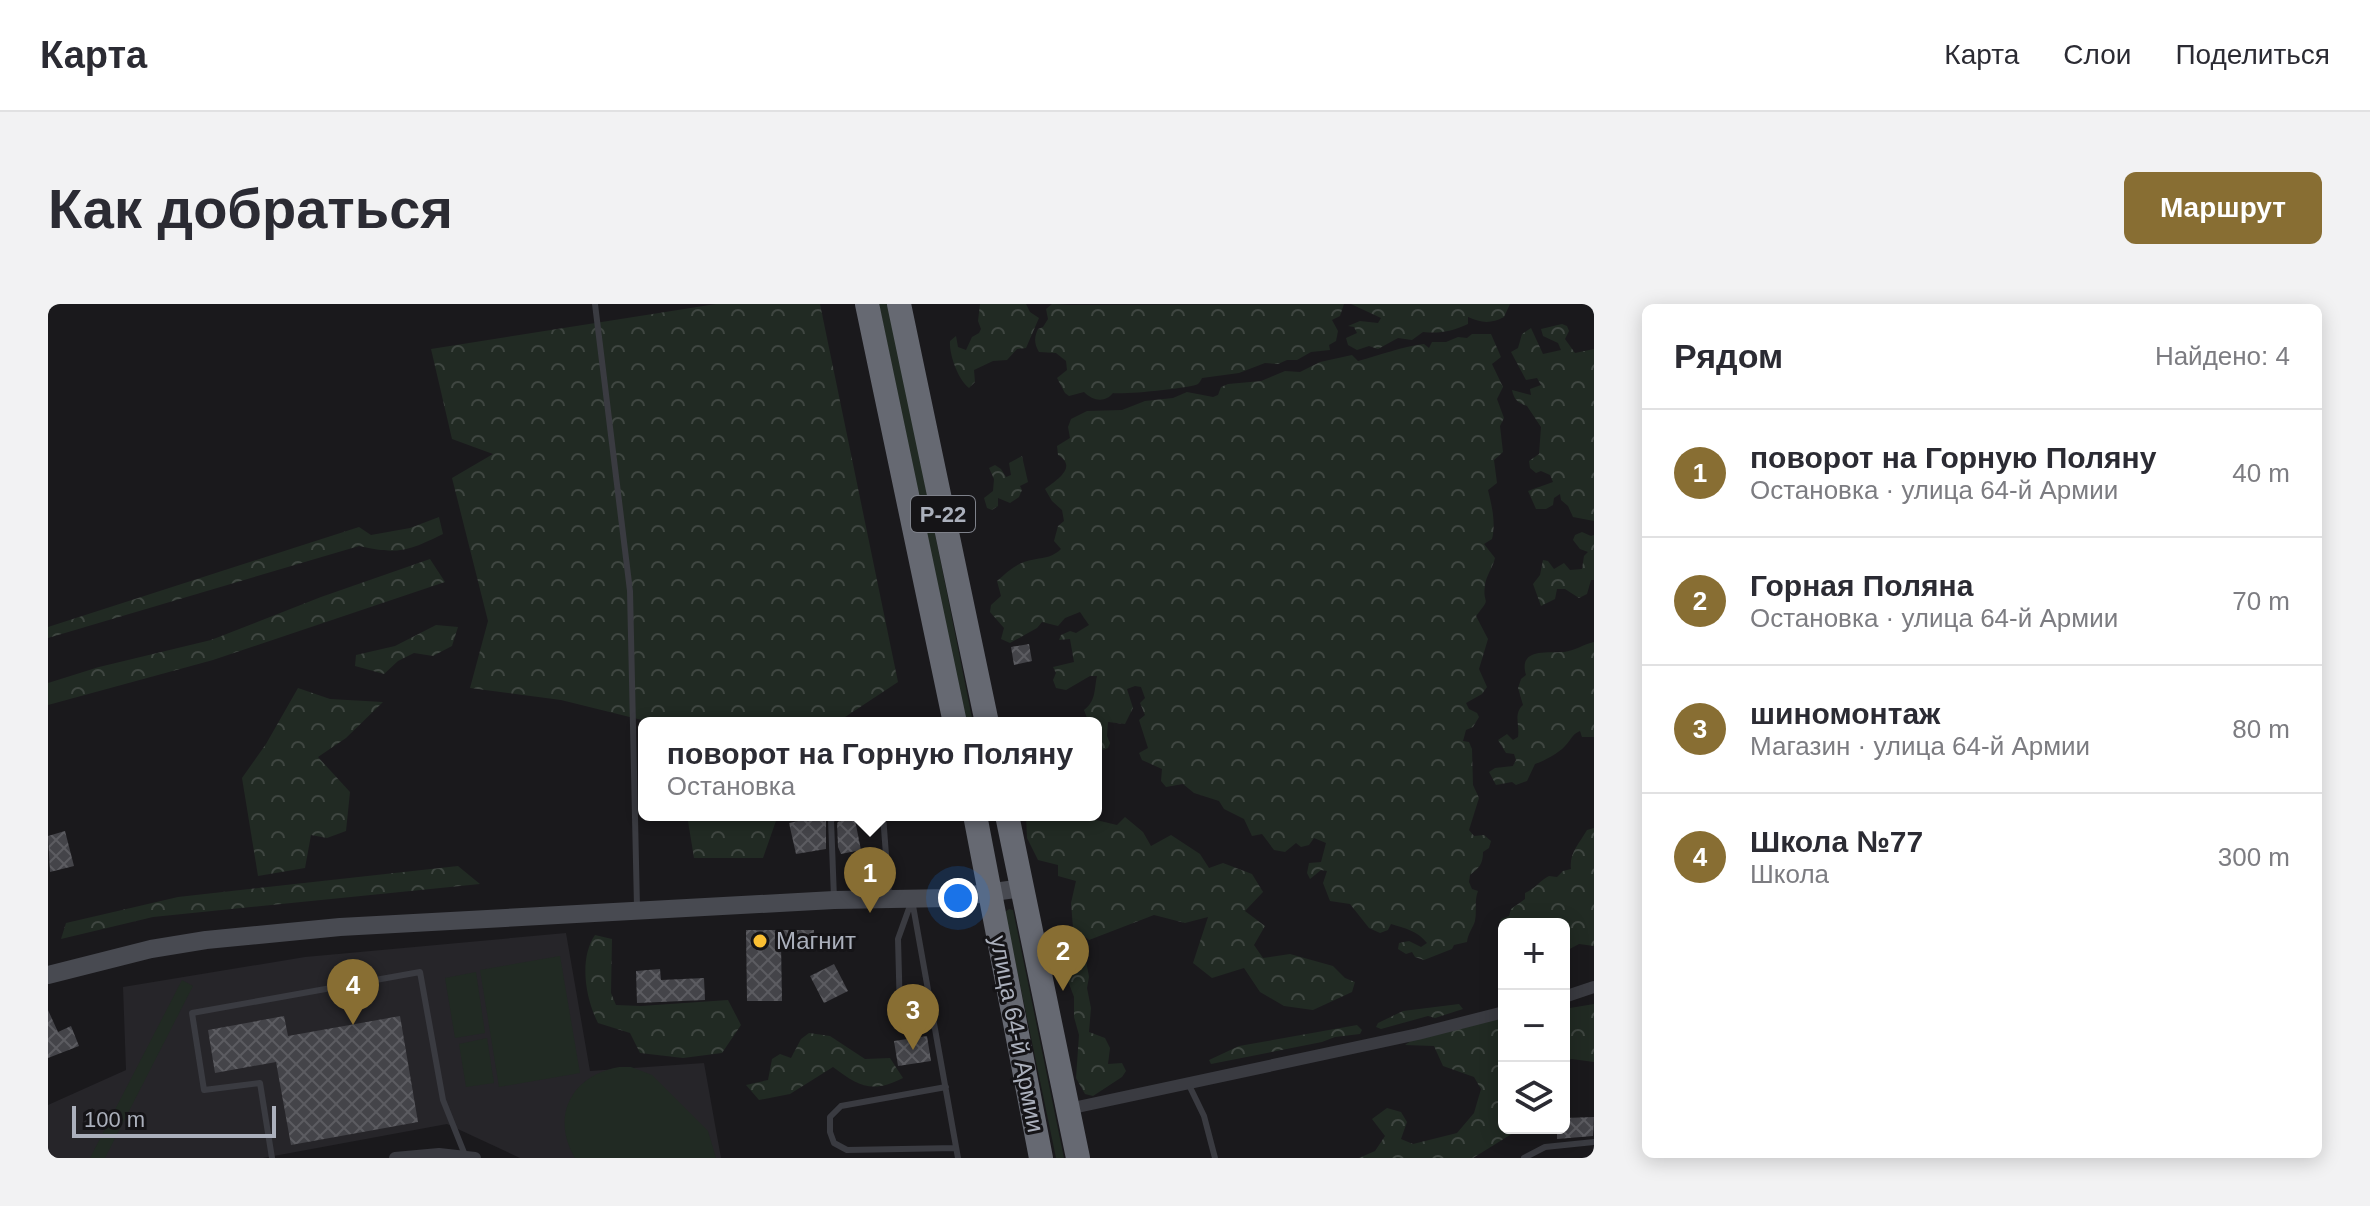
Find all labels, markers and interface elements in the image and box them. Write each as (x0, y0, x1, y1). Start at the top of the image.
text: Карта (40, 34, 147, 76)
text: Карта (1944, 39, 2019, 70)
text: Слои (2063, 39, 2131, 70)
text: Поделиться (2175, 39, 2330, 70)
button: Маршрут (2124, 172, 2322, 244)
text: Как добраться (48, 177, 453, 240)
text: Рядом (1674, 337, 1783, 375)
text: Найдено: 4 (2155, 341, 2290, 371)
text: поворот на Горную Поляну (1750, 441, 2156, 474)
text: 1 (1693, 458, 1707, 488)
text: 40 m (2232, 458, 2290, 488)
text: Остановка · улица 64-й Армии (1750, 475, 2118, 505)
road number: Р-22 (911, 496, 975, 532)
text: Горная Поляна (1750, 569, 1973, 602)
text: 2 (1693, 586, 1707, 616)
text: 70 m (2232, 586, 2290, 616)
text: Остановка · улица 64-й Армии (1750, 603, 2118, 633)
text: шиномонтаж (1750, 697, 1940, 730)
text: 3 (1693, 714, 1707, 744)
text: 80 m (2232, 714, 2290, 744)
popup (638, 717, 1102, 821)
text: Магазин · улица 64-й Армии (1750, 731, 2090, 761)
text: поворот на Горную Поляну (667, 737, 1073, 770)
text: Остановка (667, 771, 795, 801)
text: Школа №77 (1750, 825, 1923, 858)
text: 4 (1693, 842, 1707, 872)
text: 300 m (2218, 842, 2290, 872)
pin: 1 (844, 847, 896, 913)
text: Школа (1750, 859, 1829, 889)
your location (938, 878, 978, 918)
map controls (1498, 918, 1570, 1134)
button: + (1498, 918, 1570, 990)
pin: 2 (1037, 925, 1089, 991)
place label: Магнит (776, 927, 856, 954)
marker: Магнит (751, 932, 769, 950)
street label: улица 64-й Армии (985, 933, 1050, 1135)
pin: 4 (327, 959, 379, 1025)
pin: 3 (887, 984, 939, 1050)
button: − (1498, 990, 1570, 1062)
button: layers (1498, 1062, 1570, 1134)
scale bar (72, 1102, 276, 1138)
text: 100 m (84, 1107, 145, 1132)

